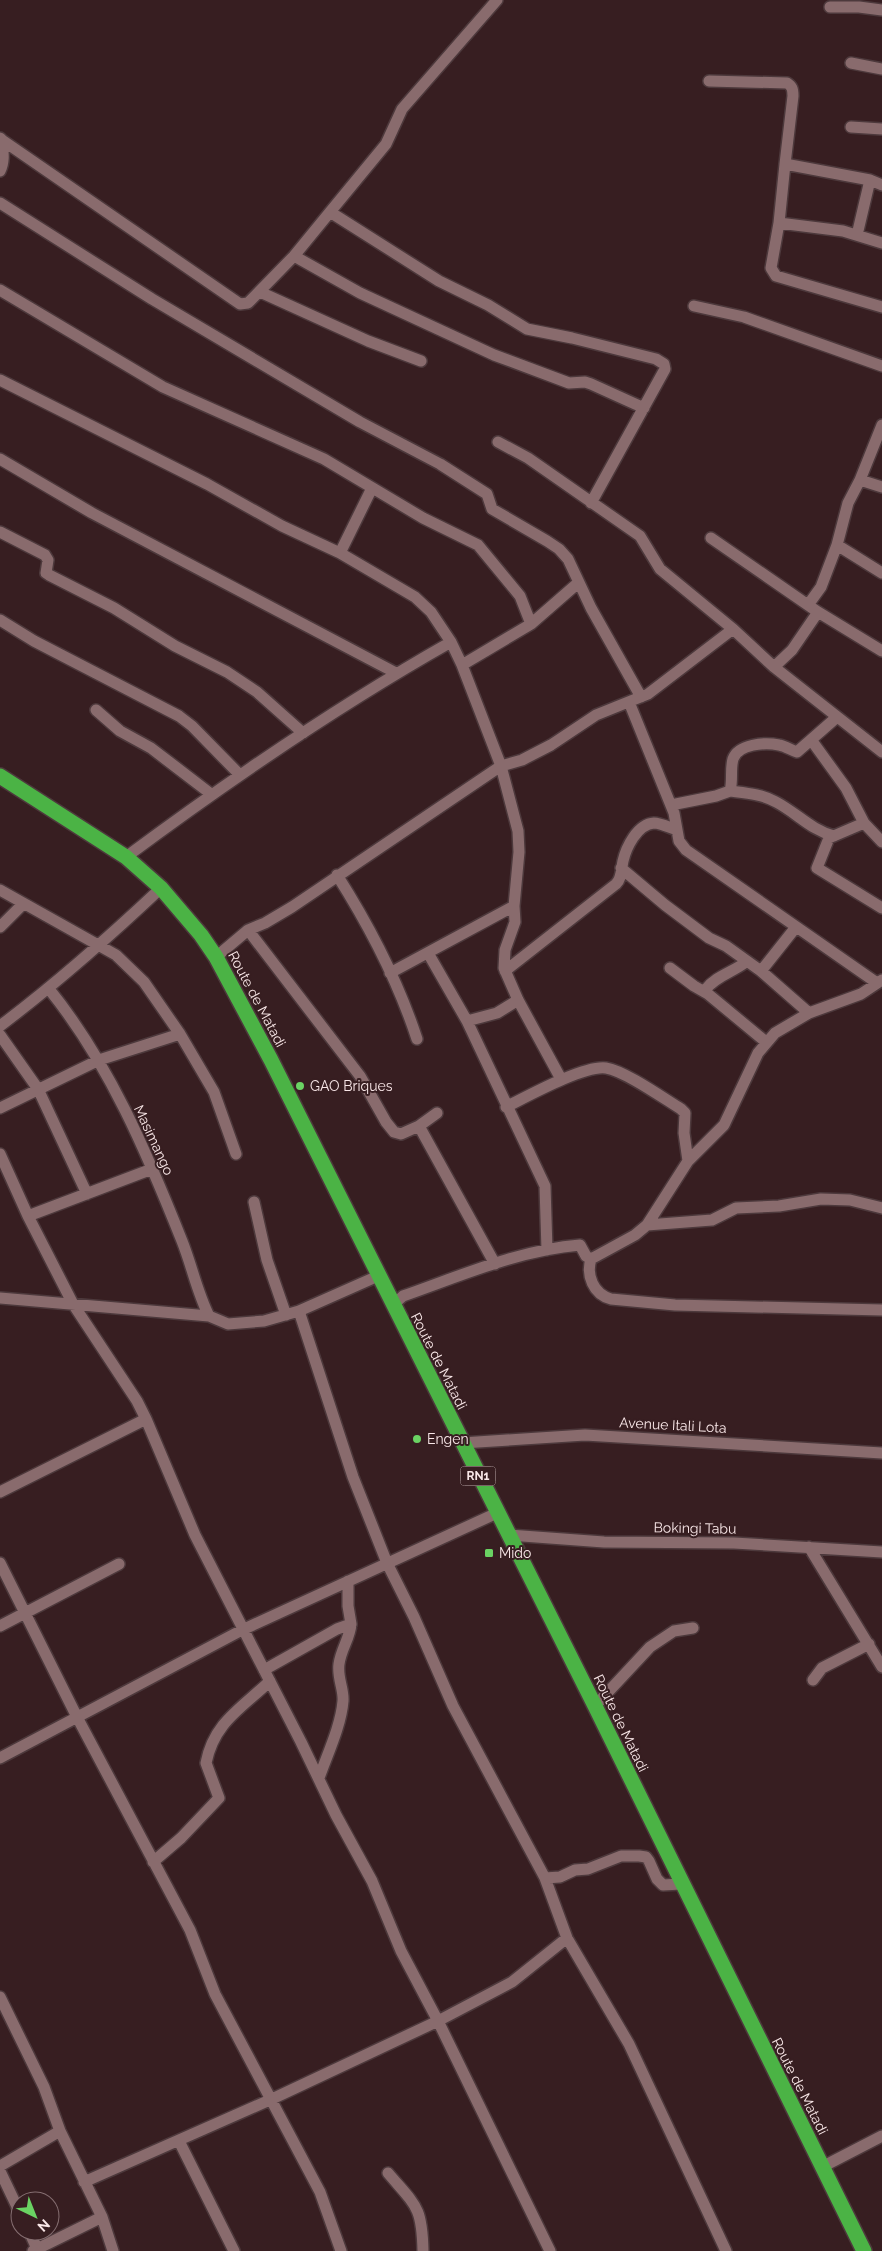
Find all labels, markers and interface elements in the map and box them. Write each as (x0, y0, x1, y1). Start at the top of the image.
street label: Route de Matadi (225, 948, 289, 1050)
place label: GAO Briques (310, 1078, 393, 1094)
marker: GAO Briques (294, 1080, 306, 1092)
street label: Masimango (131, 1102, 177, 1178)
street label: Route de Matadi (408, 1310, 470, 1412)
street label: Avenue Itali Lota (619, 1414, 727, 1436)
place label: Engen (427, 1431, 469, 1447)
marker: Engen (411, 1433, 423, 1445)
road number: RN1 (460, 1466, 496, 1485)
street label: Bokingi Tabu (653, 1519, 737, 1537)
place label: Mido (499, 1545, 531, 1561)
marker: Mido (483, 1547, 495, 1559)
street label: Route de Matadi (591, 1672, 651, 1774)
street label: Route de Matadi (769, 2035, 831, 2137)
north arrow (10, 2191, 60, 2241)
text: N (35, 2216, 53, 2235)

